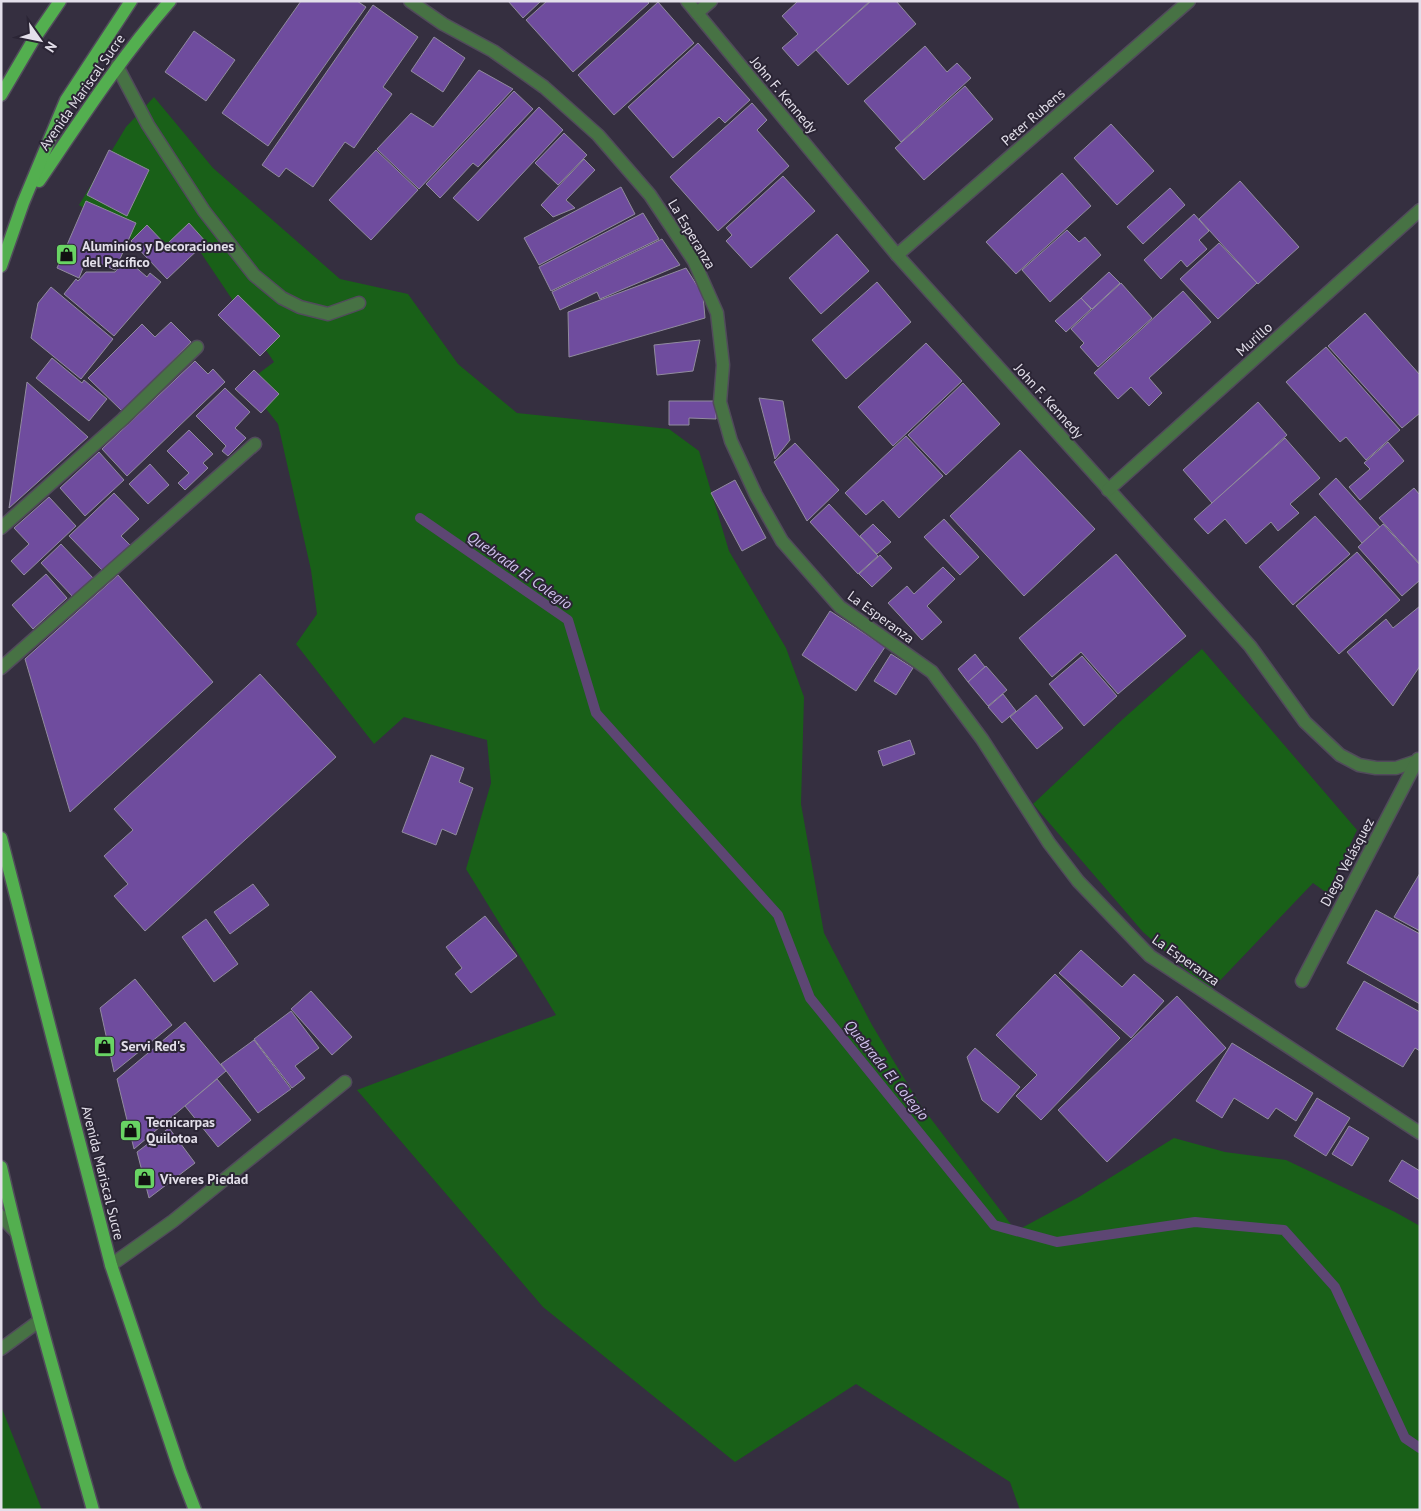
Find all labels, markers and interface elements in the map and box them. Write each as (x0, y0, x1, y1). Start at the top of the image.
north arrow (15, 15, 65, 65)
street label: Avenida Mariscal Sucre (35, 30, 129, 154)
text: N (41, 38, 61, 56)
street label: John F. Kennedy (746, 52, 822, 138)
street label: Peter Rubens (997, 84, 1069, 150)
street label: La Esperanza (664, 196, 720, 272)
place label: Aluminios y Decoraciones del Pacífico (82, 237, 234, 271)
shop icon: Aluminios y Decoraciones del Pacífico (54, 242, 78, 266)
street label: Murillo (1232, 318, 1276, 360)
street label: John F. Kennedy (1010, 359, 1088, 443)
water label: Quebrada El Colegio (464, 527, 576, 613)
street label: La Esperanza (844, 587, 918, 647)
street label: Diego Velásquez (1316, 815, 1378, 909)
street label: La Esperanza (1149, 930, 1223, 990)
water label: Quebrada El Colegio (841, 1016, 933, 1124)
shop icon: Servi Red's (93, 1034, 117, 1058)
place label: Servi Red's (121, 1037, 185, 1055)
street label: Avenida Mariscal Sucre (78, 1104, 128, 1242)
place label: Tecnicarpas Quilotoa (146, 1113, 215, 1147)
shop icon: Tecnicarpas Quilotoa (118, 1118, 142, 1142)
shop icon: Viveres Piedad (132, 1167, 156, 1191)
place label: Viveres Piedad (159, 1170, 248, 1188)

